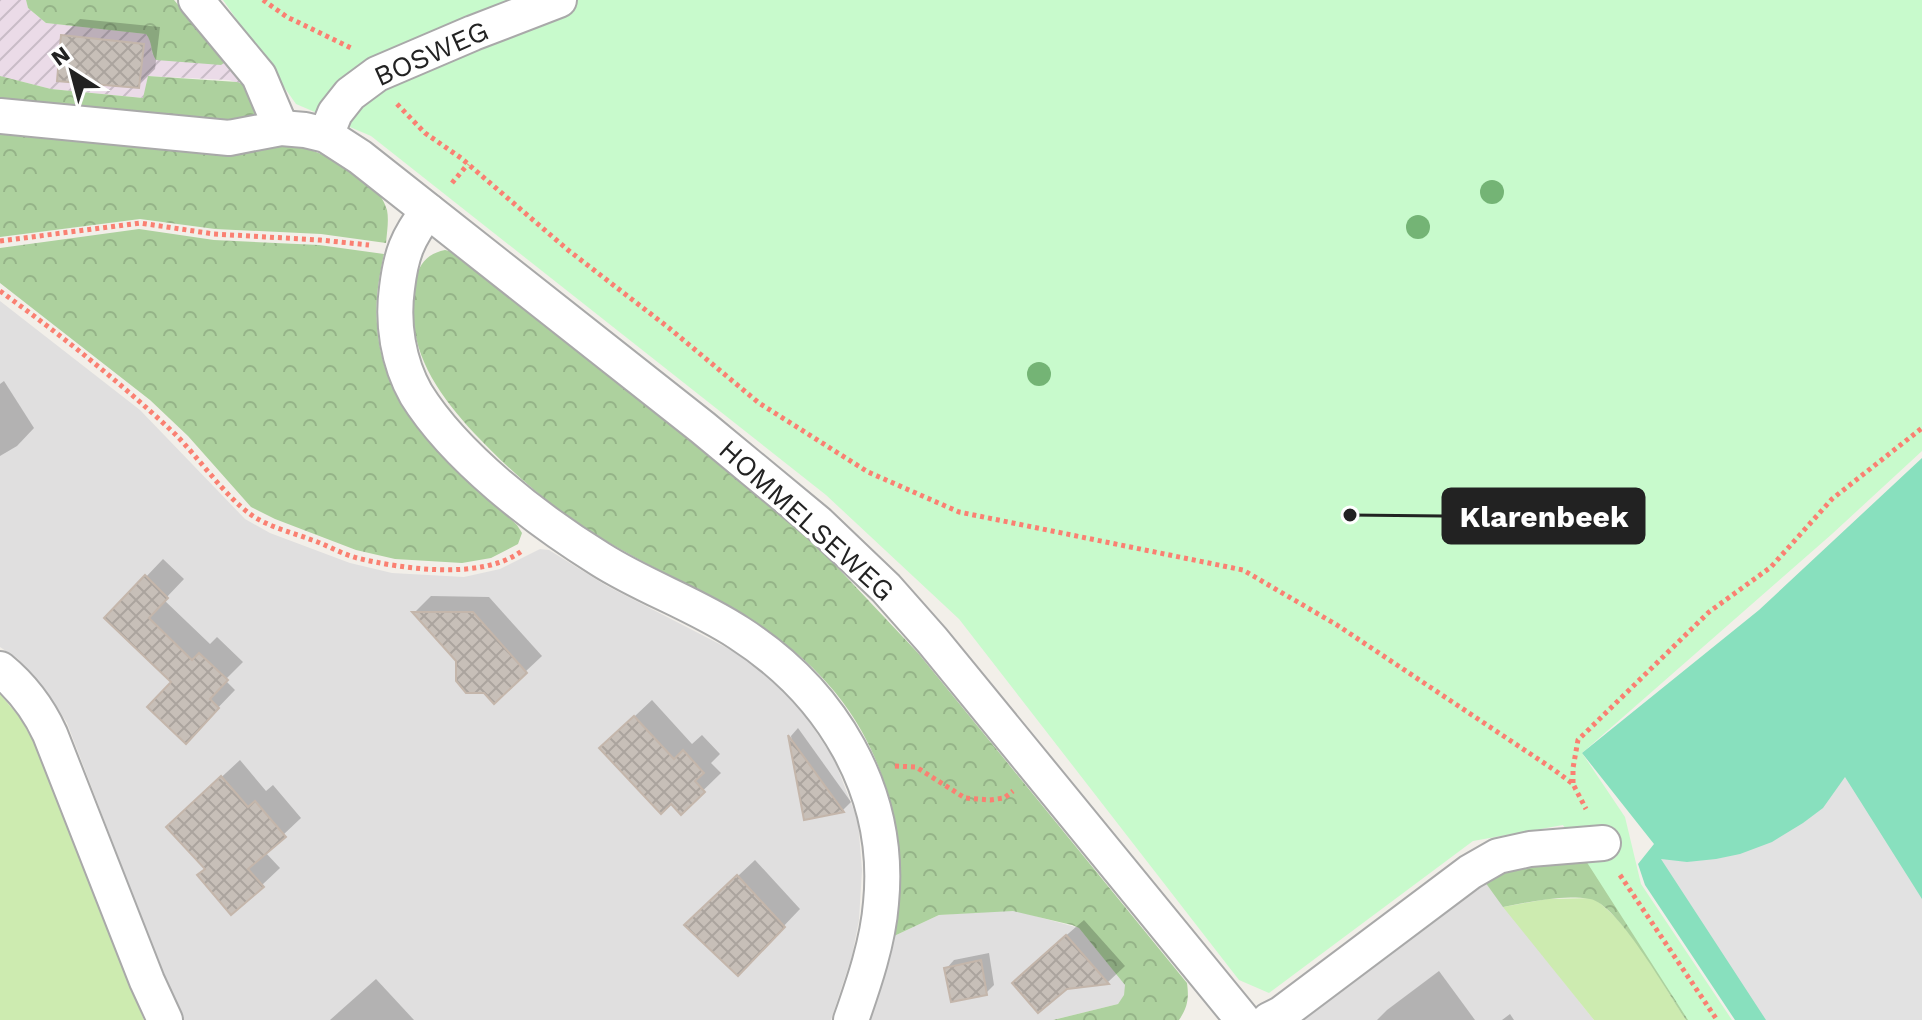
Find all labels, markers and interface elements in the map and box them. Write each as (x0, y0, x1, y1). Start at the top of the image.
street label: BOSWEG (369, 14, 493, 93)
north arrow (32, 32, 112, 112)
text: N (47, 41, 74, 71)
street label: HOMMELSEWEG (712, 433, 901, 608)
callout: Klarenbeek (1443, 489, 1644, 543)
text: Klarenbeek (1459, 499, 1629, 534)

